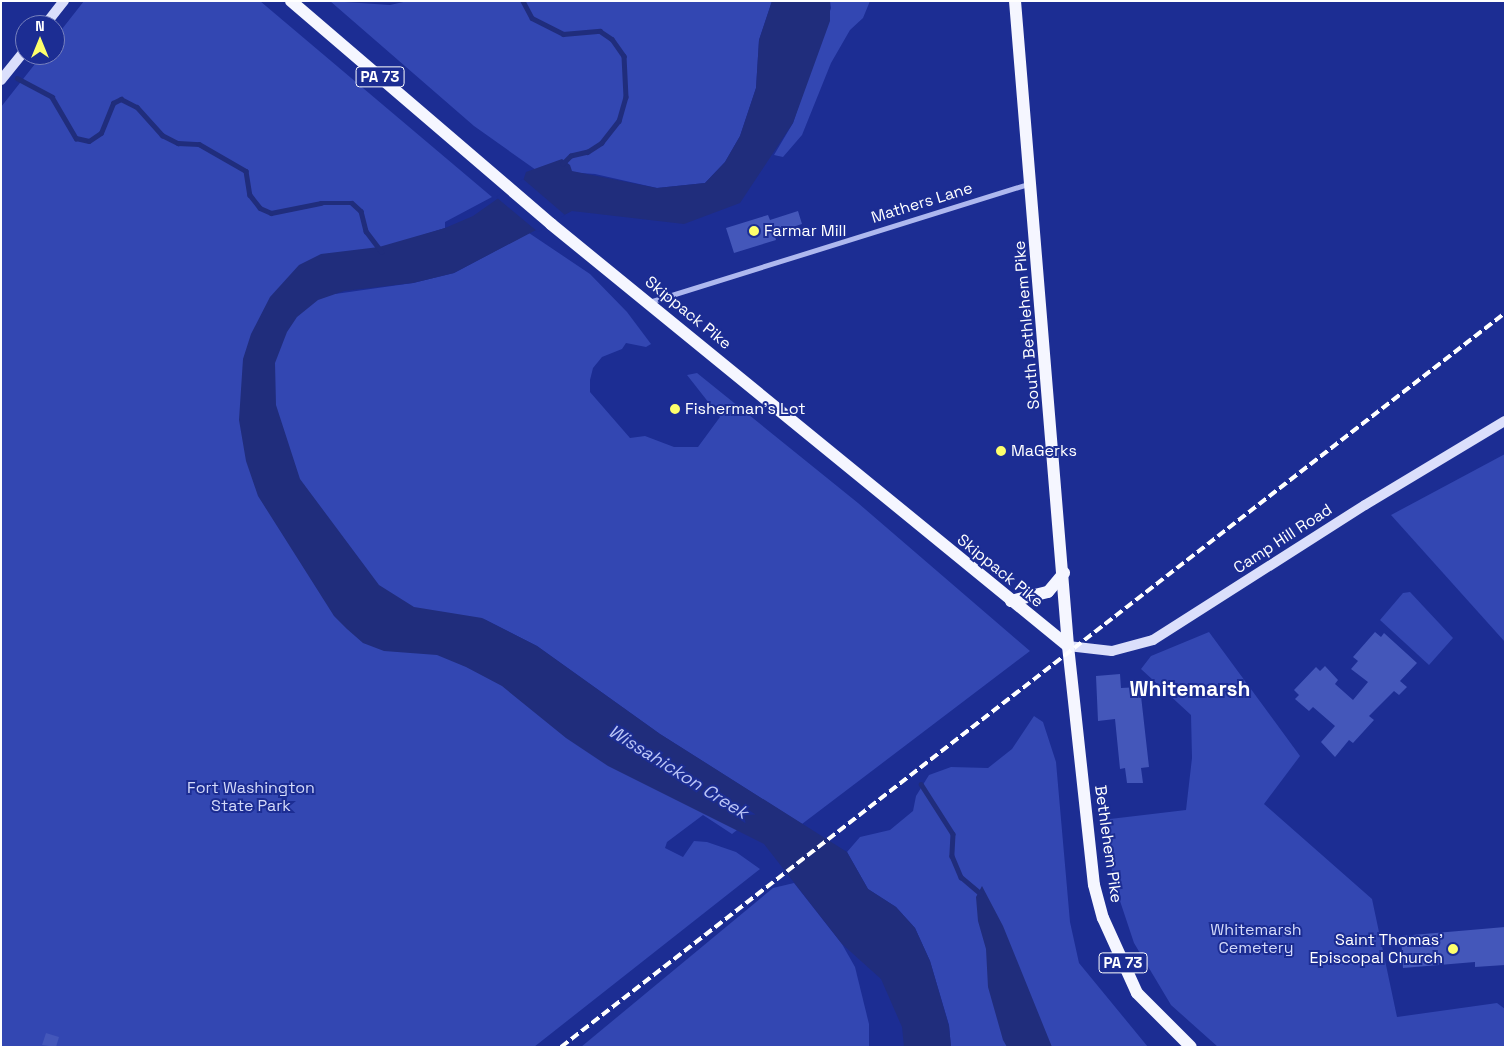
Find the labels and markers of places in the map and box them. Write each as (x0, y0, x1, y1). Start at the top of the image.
place label: Farmar Mill (764, 221, 846, 241)
marker: Farmar Mill (748, 225, 760, 237)
place label: Fisherman's Lot (685, 399, 806, 419)
marker: Fisherman's Lot (669, 403, 681, 415)
place label: MaGerks (1011, 441, 1077, 461)
marker: MaGerks (995, 445, 1007, 457)
place label: Saint Thomas' Episcopal Church (1309, 930, 1443, 968)
marker: Saint Thomas' Episcopal Church (1447, 943, 1459, 955)

